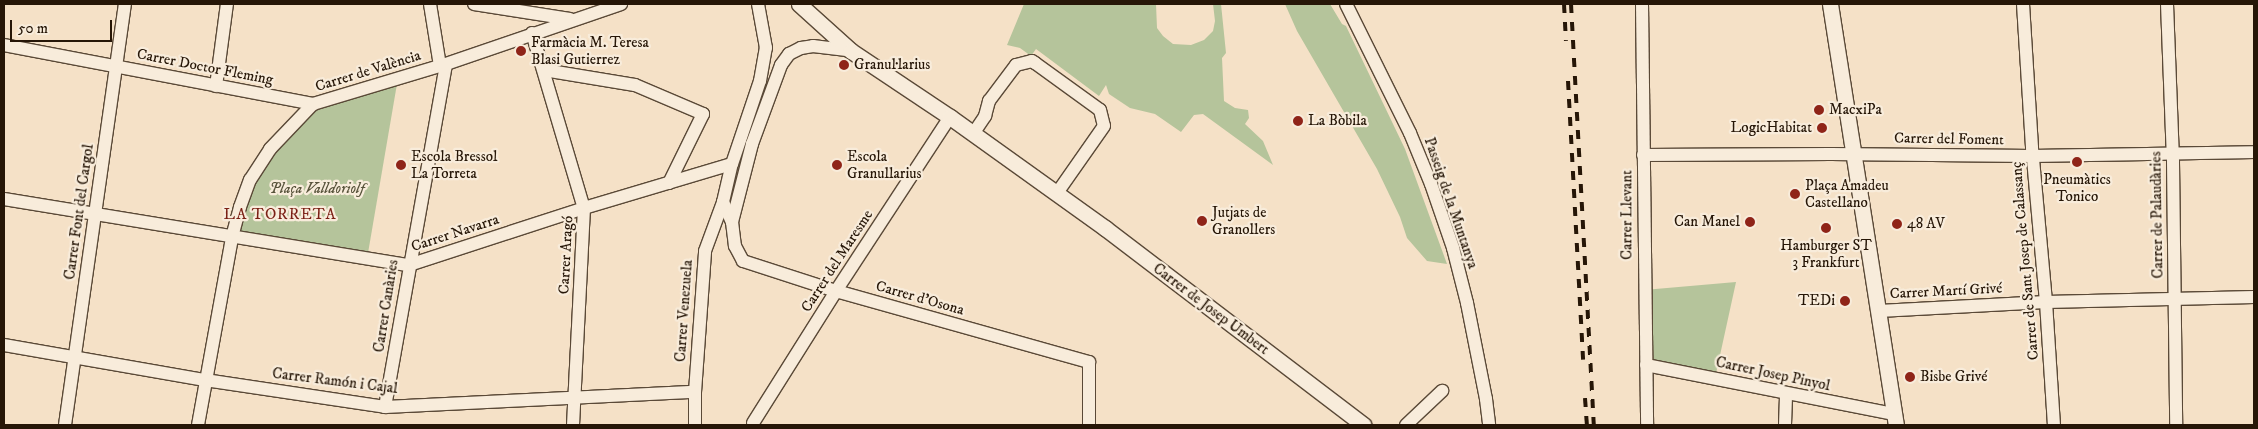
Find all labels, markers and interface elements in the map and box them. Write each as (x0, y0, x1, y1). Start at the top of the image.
scale bar (12, 10, 115, 42)
text: 50 m (18, 19, 48, 38)
place label: Farmàcia M. Teresa Blasi Gutierrez (531, 33, 649, 68)
street label: Carrer Doctor Fleming (135, 45, 275, 89)
marker: Farmàcia M. Teresa Blasi Gutierrez (515, 45, 527, 57)
street label: Carrer de València (313, 46, 423, 96)
place label: Granul·larius (854, 56, 930, 74)
marker: Granul·larius (838, 59, 850, 71)
place label: MacxiPa (1829, 101, 1882, 119)
marker: MacxiPa (1813, 104, 1825, 116)
place label: La Bòbila (1308, 112, 1367, 130)
marker: La Bòbila (1292, 115, 1304, 127)
place label: LogicHabitat (1731, 119, 1812, 137)
marker: LogicHabitat (1816, 122, 1828, 134)
street label: Carrer del Foment (1894, 129, 2004, 149)
street label: Passeig de la Muntanya (1420, 135, 1482, 271)
street label: Carrer Font del Cargol (61, 143, 97, 281)
place label: Escola Bressol La Torreta (411, 147, 497, 182)
place label: Escola Granullarius (847, 147, 921, 182)
street label: Carrer de Palaudàries (2147, 151, 2167, 279)
marker: Pneumàtics Tonico (2071, 156, 2083, 168)
marker: Escola Bressol La Torreta (395, 159, 407, 171)
marker: Escola Granullarius (831, 159, 843, 171)
street label: Carrer de Sant Josep de Calassanç (2007, 161, 2043, 361)
street label: Carrer Llevant (1618, 170, 1636, 260)
place label: Pneumàtics Tonico (2043, 170, 2111, 205)
place label: Plaça Amadeu Castellano (1805, 176, 1889, 211)
park label: Plaça Valldoriolf (269, 180, 365, 198)
marker: Plaça Amadeu Castellano (1789, 188, 1801, 200)
place label: Jutjats de Granollers (1212, 203, 1275, 238)
district label: LA TORRETA (222, 204, 338, 224)
street label: Carrer del Maresme (797, 207, 877, 315)
street label: Carrer Navarra (409, 210, 501, 256)
place label: Can Manel (1674, 213, 1740, 231)
street label: Carrer Aragó (555, 215, 577, 295)
marker: Jutjats de Granollers (1196, 215, 1208, 227)
place label: 48 AV (1907, 215, 1945, 233)
marker: Can Manel (1744, 216, 1756, 228)
marker: 48 AV (1891, 218, 1903, 230)
marker: Hamburger ST 3 Frankfurt (1820, 222, 1832, 234)
place label: Hamburger ST 3 Frankfurt (1780, 236, 1872, 271)
street label: Carrer Canàries (370, 258, 402, 354)
street label: Carrer Venezuela (671, 259, 697, 363)
street label: Carrer de Josep Umbert (1149, 260, 1273, 358)
street label: Carrer d'Osona (874, 277, 966, 319)
street label: Carrer Martí Grivé (1889, 279, 2003, 303)
place label: TEDi (1798, 292, 1835, 310)
marker: TEDi (1839, 295, 1851, 307)
street label: Carrer Josep Pinyol (1714, 353, 1832, 395)
street label: Carrer Ramón i Cajal (271, 364, 399, 398)
place label: Bisbe Grivé (1920, 368, 1987, 386)
marker: Bisbe Grivé (1904, 371, 1916, 383)

